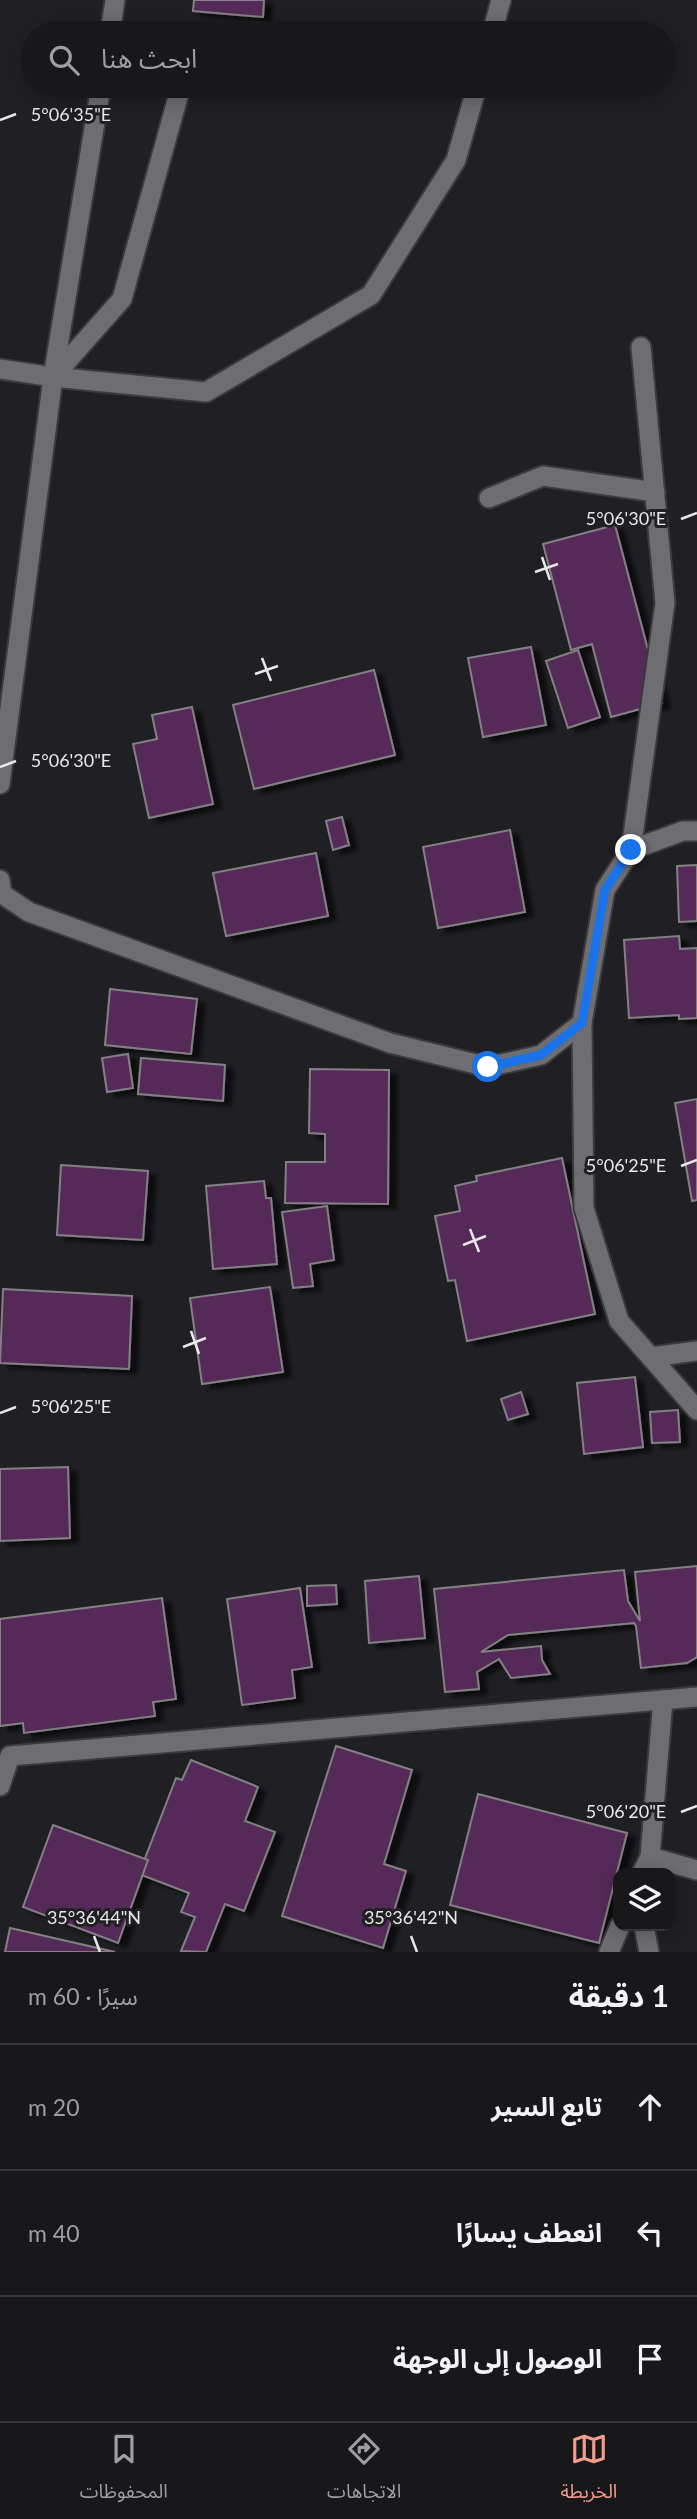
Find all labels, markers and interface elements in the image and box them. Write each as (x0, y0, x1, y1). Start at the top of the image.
search box (21, 21, 676, 98)
icon: search (45, 41, 83, 79)
text: ابحث هنا (101, 42, 197, 74)
text: 5°06'35"E (31, 103, 111, 125)
text: 5°06'30"E (586, 507, 666, 529)
text: 5°06'30"E (31, 749, 111, 771)
route end (615, 834, 646, 865)
route start (472, 1051, 503, 1082)
text: 5°06'25"E (586, 1154, 666, 1176)
text: 5°06'25"E (31, 1395, 111, 1417)
text: 5°06'20"E (586, 1800, 666, 1822)
map controls (613, 1868, 676, 1931)
button: layers (613, 1868, 676, 1931)
text: 35°36'44"N (47, 1906, 141, 1928)
text: 35°36'42"N (364, 1906, 458, 1928)
text: 1 دقيقة (569, 1977, 669, 2013)
text: سيرًا · 60 m (28, 1982, 138, 2010)
icon: ahead (631, 2088, 669, 2126)
text: تابع السير (491, 2090, 602, 2122)
text: 20 m (28, 2093, 80, 2121)
icon: left (631, 2214, 669, 2252)
text: انعطف يسارًا (456, 2216, 602, 2248)
text: 40 m (28, 2219, 80, 2247)
icon: arrive (631, 2340, 669, 2378)
text: الوصول إلى الوجهة (393, 2342, 602, 2374)
tab: المحفوظات (80, 2430, 168, 2512)
tab: الاتجاهات (327, 2430, 401, 2512)
tab: الخريطة (560, 2430, 617, 2512)

